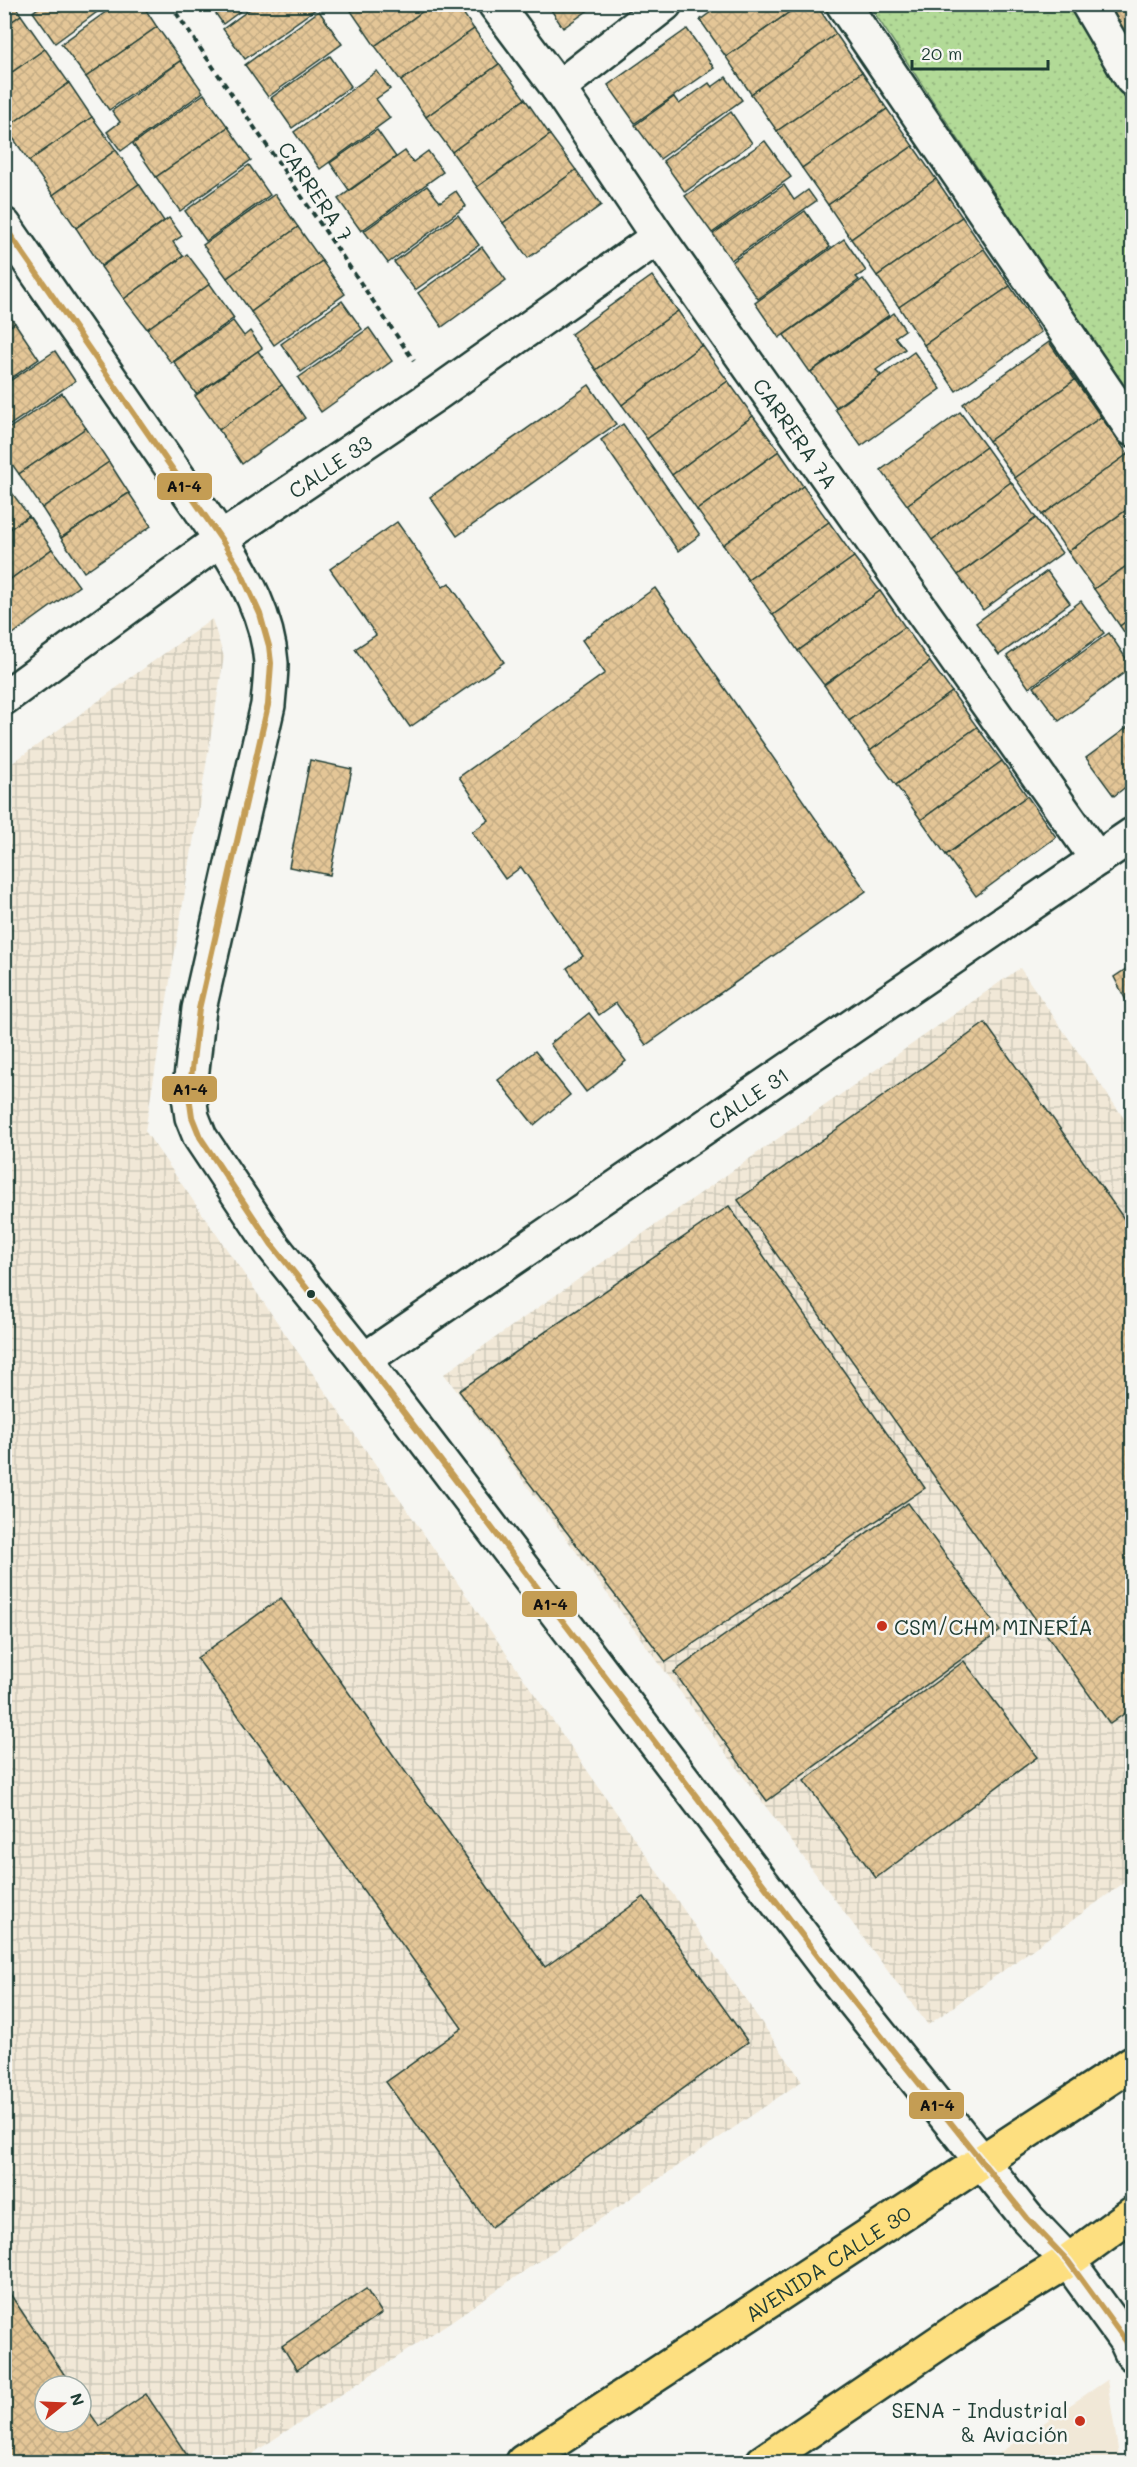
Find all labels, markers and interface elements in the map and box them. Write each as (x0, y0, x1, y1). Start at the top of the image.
scale bar (912, 33, 1048, 71)
text: 20 m (921, 41, 962, 65)
street label: CARRERA 7 (273, 136, 359, 246)
street label: CARRERA 7A (748, 372, 845, 493)
street label: CALLE 33 (283, 428, 377, 504)
line badge: A1-4 (156, 472, 213, 501)
text: A1-4 (166, 475, 202, 496)
street label: CALLE 31 (702, 1060, 794, 1135)
line badge: A1-4 (161, 1075, 218, 1103)
text: A1-4 (172, 1078, 208, 1099)
unlabelled marker (305, 1288, 317, 1300)
line badge: A1-4 (521, 1590, 578, 1618)
text: A1-4 (532, 1593, 568, 1614)
place label: CSM/CHM MINERÍA (894, 1613, 1093, 1640)
marker: CSM/CHM MINERÍA (875, 1619, 889, 1633)
line badge: A1-4 (908, 2091, 965, 2120)
text: A1-4 (919, 2094, 955, 2115)
street label: AVENIDA CALLE 30 (739, 2198, 916, 2327)
north arrow (33, 2374, 93, 2434)
text: N (66, 2390, 90, 2408)
place label: SENA - Industrial & Aviación (891, 2396, 1068, 2447)
marker: SENA - Industrial & Aviación (1073, 2414, 1087, 2428)

